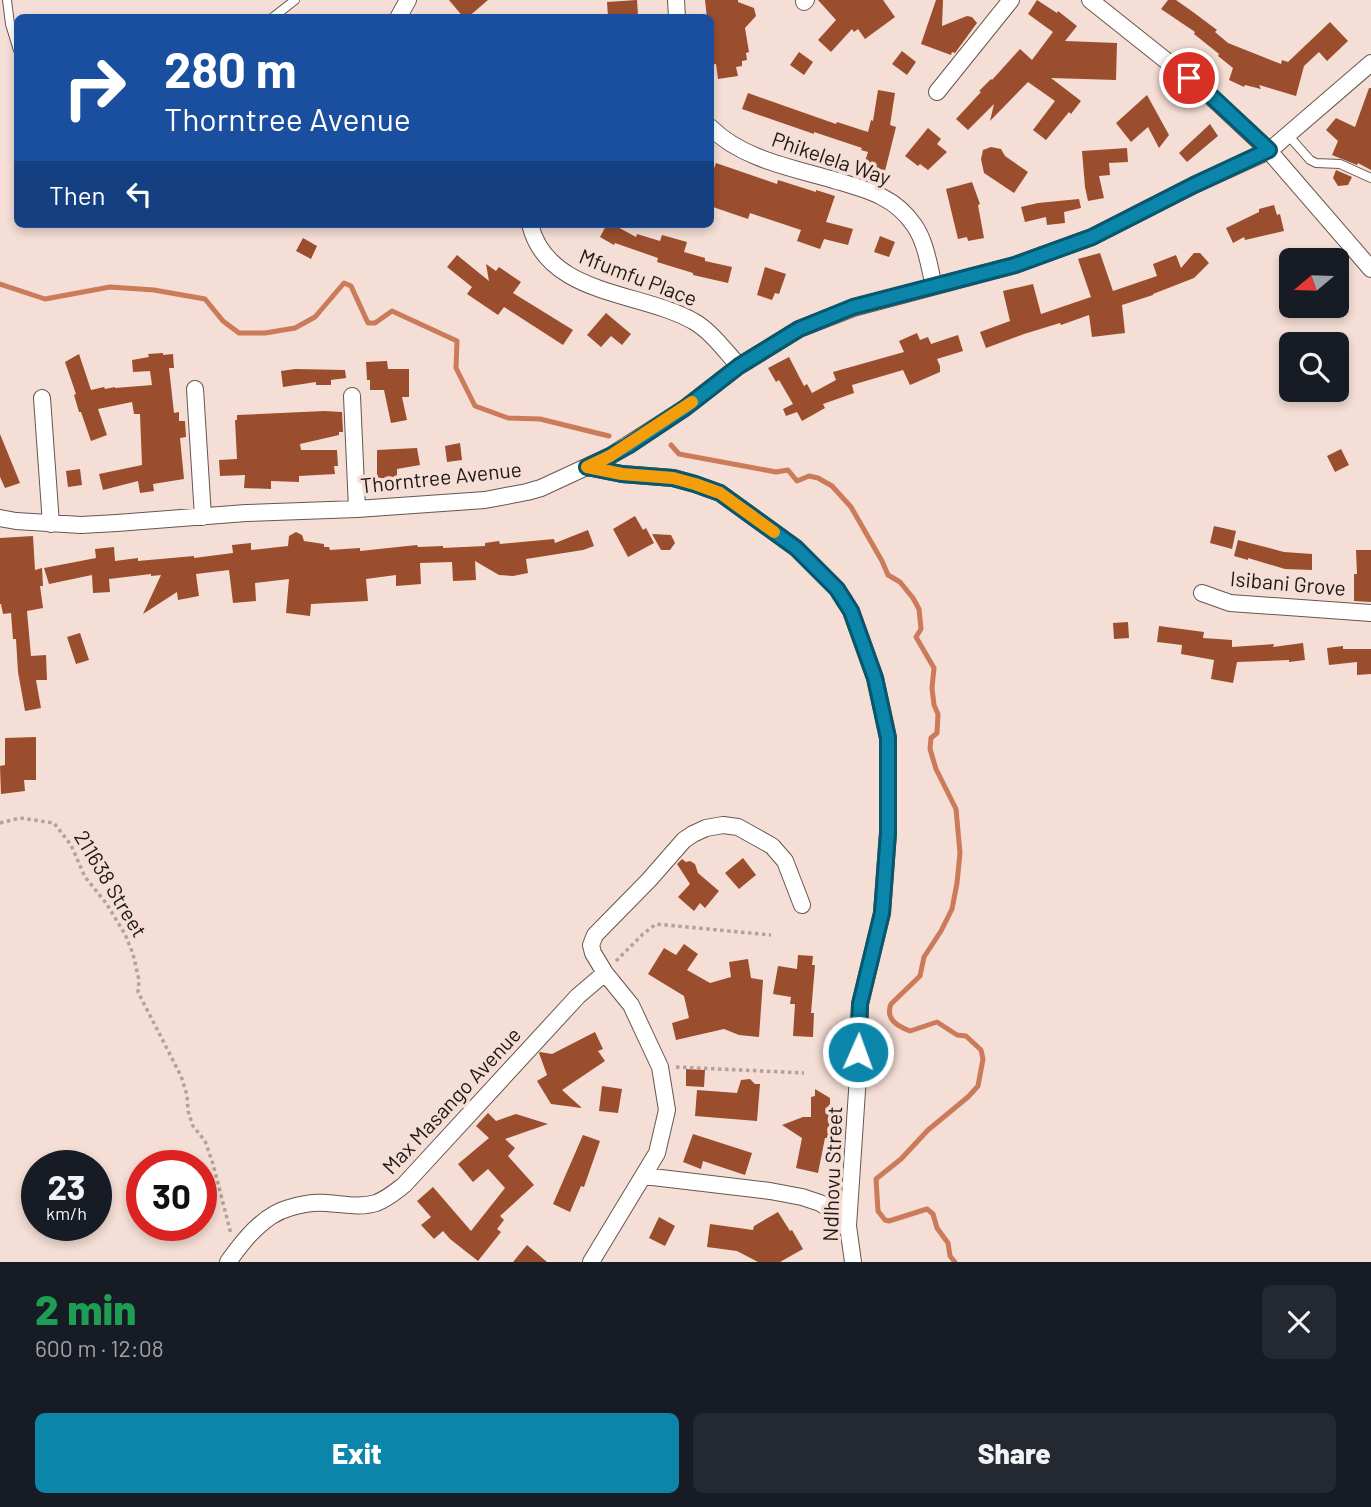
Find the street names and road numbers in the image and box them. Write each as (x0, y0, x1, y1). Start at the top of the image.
street label: Phikelela Way (769, 126, 894, 190)
street label: Mfumfu Place (576, 243, 701, 311)
street label: Thorntree Avenue (359, 456, 523, 497)
street label: Isibani Grove (1229, 565, 1347, 600)
street label: 211638 Street (70, 825, 153, 941)
street label: Max Masango Avenue (376, 1021, 525, 1179)
street label: Ndlhovu Street (817, 1106, 846, 1242)

